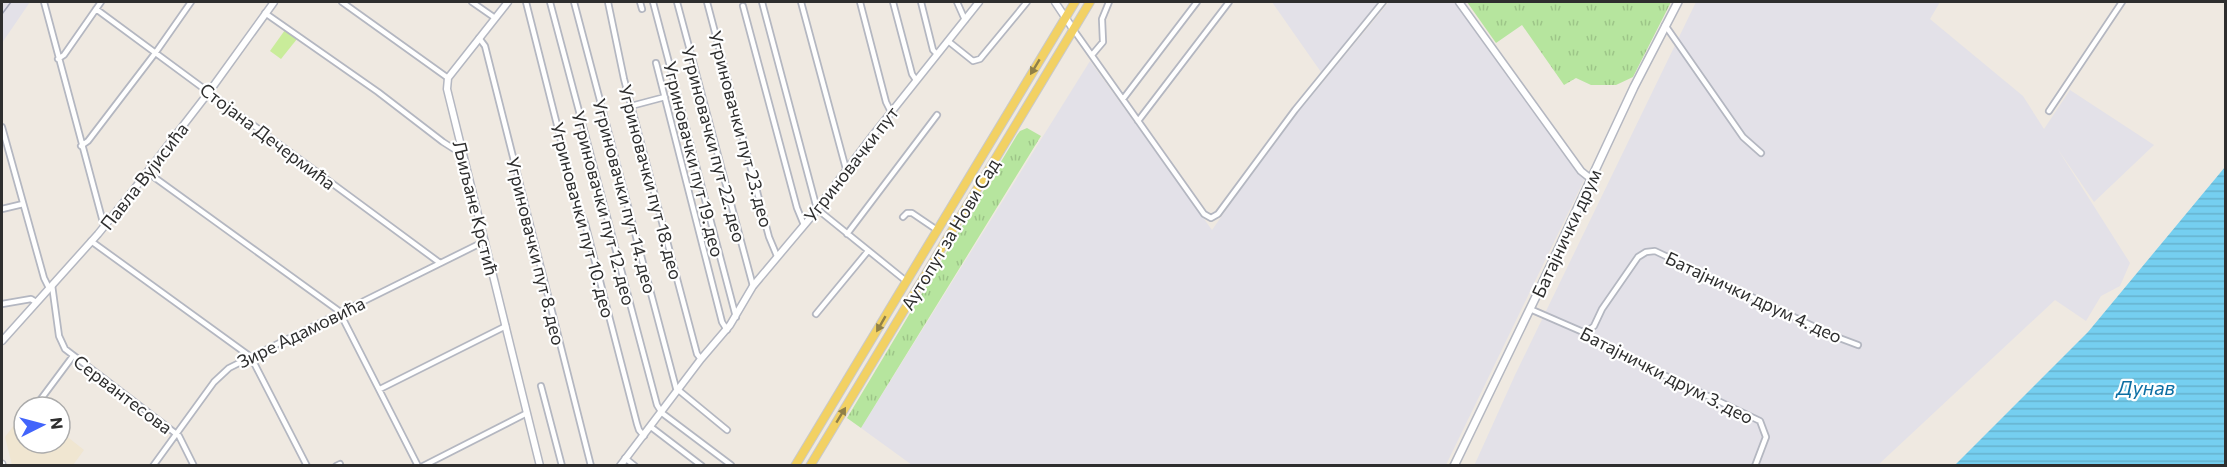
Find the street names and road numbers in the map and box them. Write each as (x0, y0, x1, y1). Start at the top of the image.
street label: Угриновачки пут 23. део (704, 28, 778, 230)
street label: Угриновачки пут 22. део (677, 43, 751, 245)
street label: Угриновачки пут 19. део (659, 59, 729, 259)
street label: Стојана Дечермића (196, 78, 340, 194)
street label: Угриновачки пут 18. део (614, 82, 688, 282)
street label: Угриновачки пут 14. део (588, 96, 662, 296)
street label: Угриновачки пут (799, 101, 903, 226)
street label: Угриновачки пут 12. део (567, 108, 641, 308)
street label: Павла Вујисића (95, 118, 193, 234)
street label: Угриновачки пут 10. део (546, 120, 620, 320)
street label: Љиљане Крстић (449, 138, 503, 278)
street label: Аутопут за Нови Сад (896, 154, 1004, 314)
street label: Угриновачки пут 8. део (502, 155, 570, 347)
street label: Батајнички друм (1527, 165, 1605, 301)
street label: Батајнички друм 4. део (1662, 246, 1846, 348)
street label: Зире Адамовића (234, 292, 368, 372)
street label: Батајнички друм 3. део (1577, 322, 1757, 428)
street label: Сервантесова (69, 350, 177, 438)

